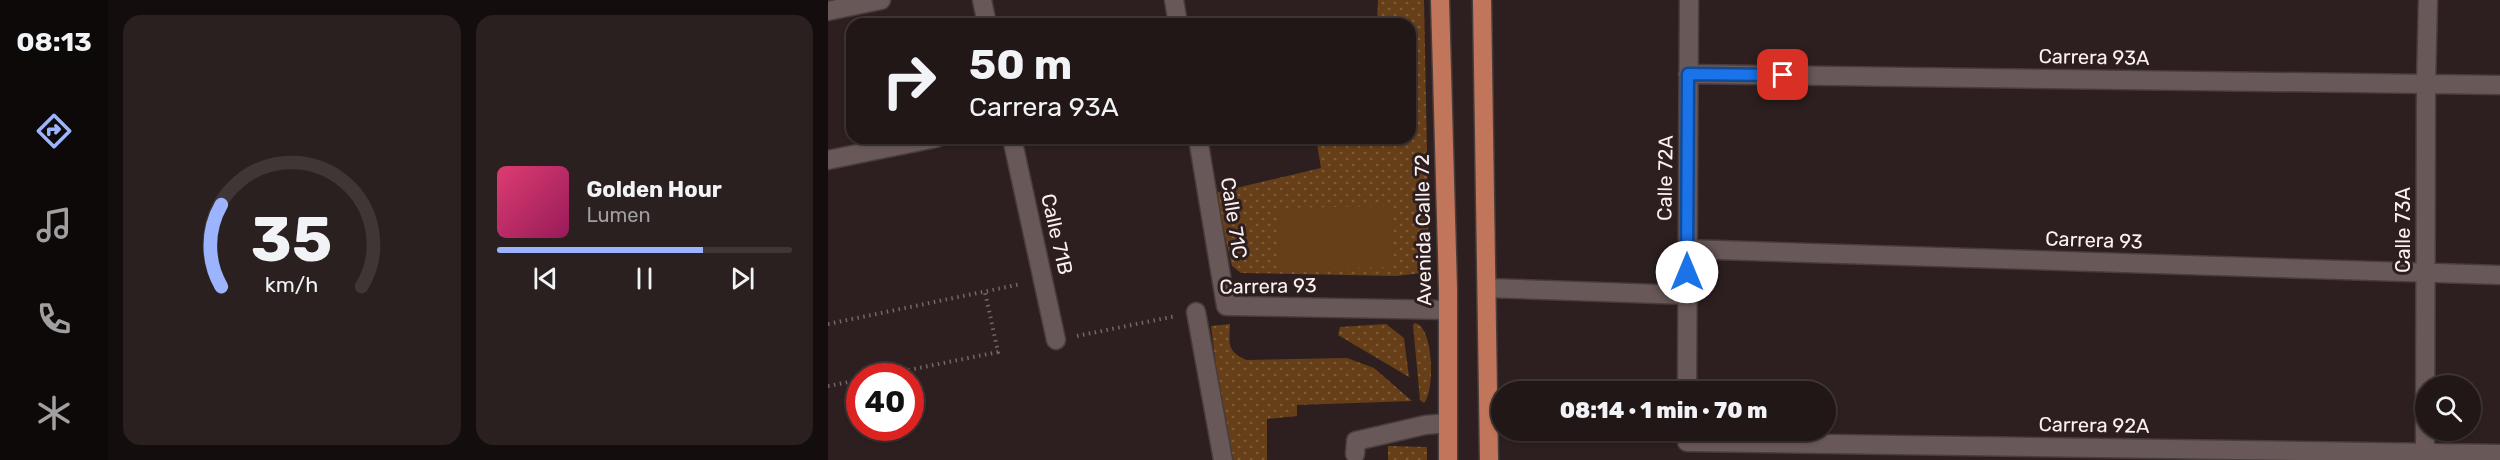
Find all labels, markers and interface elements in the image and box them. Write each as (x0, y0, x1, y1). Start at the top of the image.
text: 08:13 (16, 26, 92, 58)
text: 50 m (969, 40, 1072, 90)
icon: right (870, 42, 948, 120)
street label: Carrera 93A (2038, 44, 2150, 70)
pin (1757, 49, 1808, 100)
icon: arrive (1766, 58, 1799, 91)
text: Carrera 93A (969, 91, 1119, 123)
icon: directions (33, 110, 75, 152)
street label: Calle 72A (1652, 135, 1678, 221)
street label: Avenida Calle 72 (1410, 154, 1436, 306)
street label: Calle 71C (1216, 175, 1252, 261)
text: Golden Hour (587, 176, 722, 203)
street label: Calle 73A (2391, 187, 2415, 273)
street label: Calle 71B (1036, 191, 1078, 277)
text: 35 (251, 203, 332, 277)
text: Lumen (587, 203, 651, 227)
icon: music (33, 204, 75, 246)
street label: Carrera 93 (2045, 226, 2143, 254)
position arrow (1655, 240, 1719, 304)
icon: previous (529, 262, 562, 295)
icon: pause (628, 262, 661, 295)
icon: next (726, 262, 759, 295)
text: km/h (265, 272, 319, 297)
street label: Carrera 93 (1219, 273, 1317, 299)
icon: phone (33, 298, 75, 340)
speed limit sign: 40 (846, 363, 924, 441)
map controls (2415, 375, 2481, 441)
button: search (2415, 375, 2481, 441)
icon: climate (33, 392, 75, 434)
text: 08:14 · 1 min · 70 m (1560, 397, 1767, 424)
street label: Carrera 92A (2038, 412, 2150, 438)

